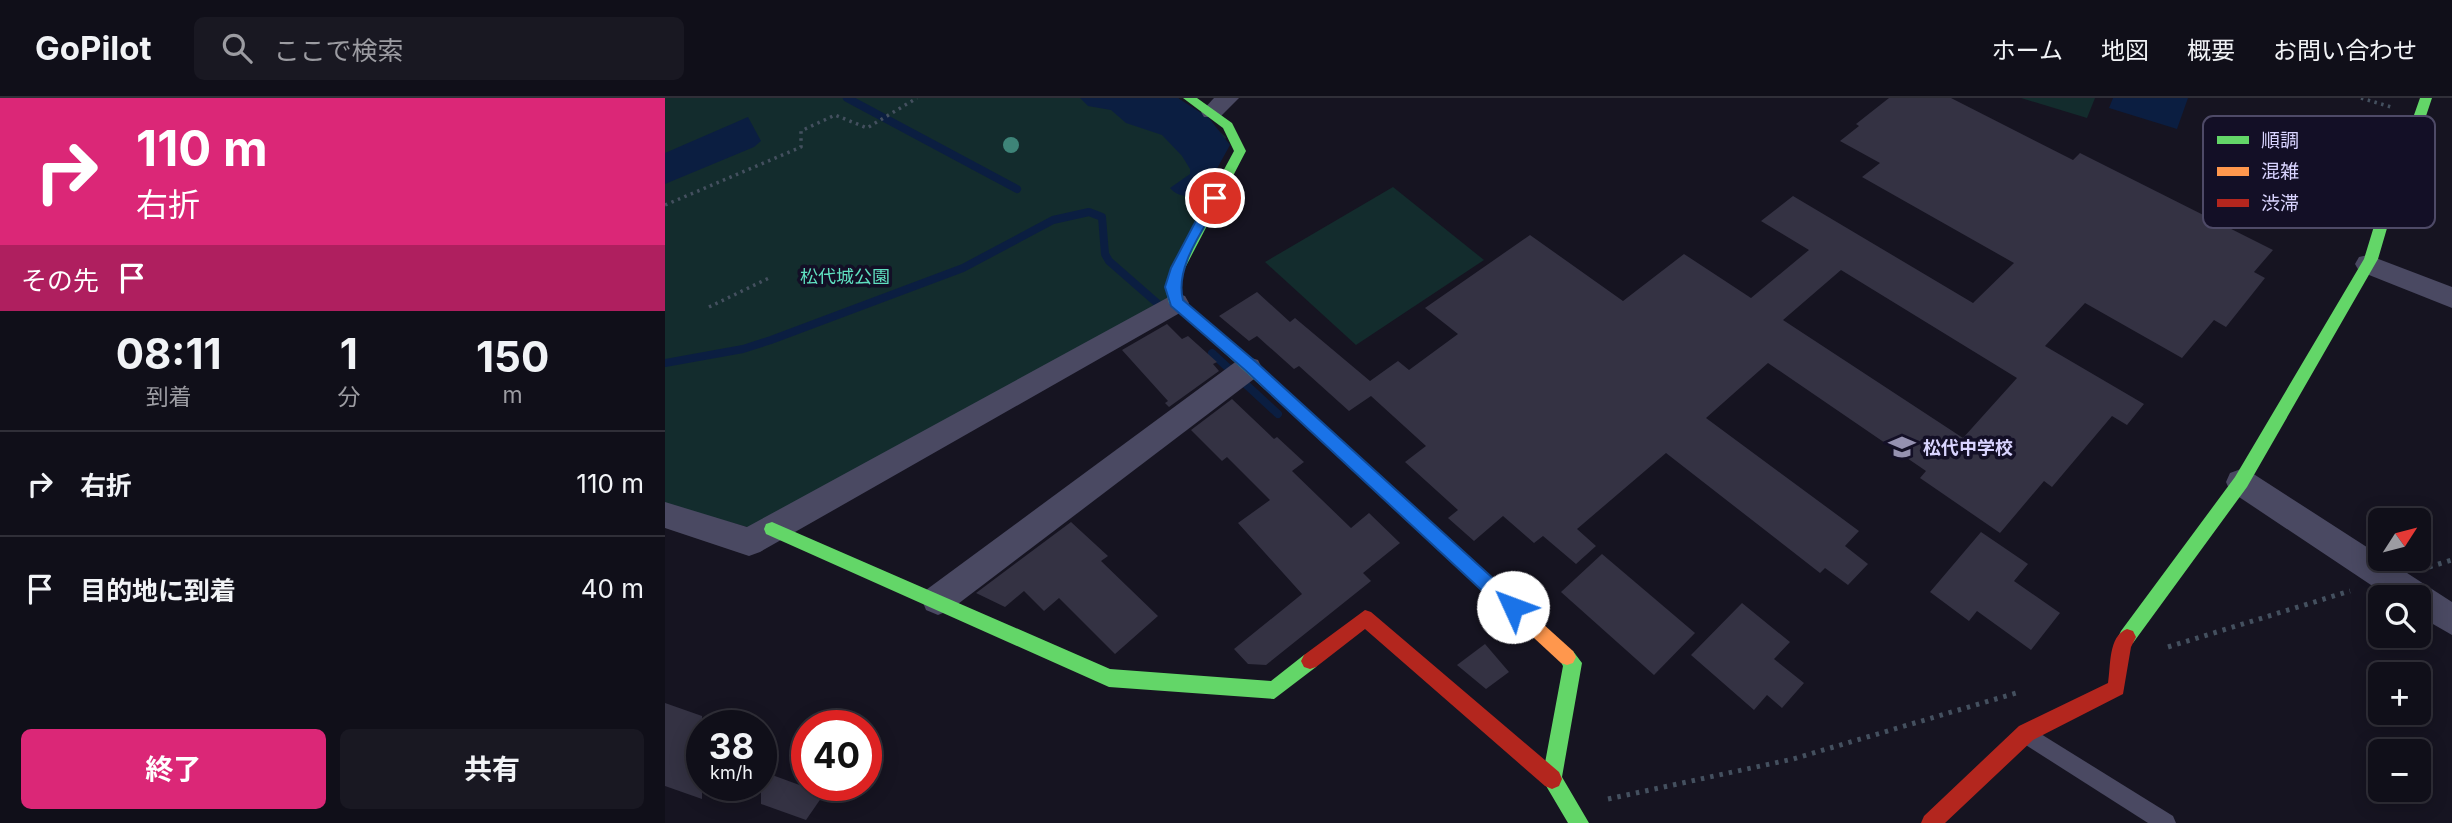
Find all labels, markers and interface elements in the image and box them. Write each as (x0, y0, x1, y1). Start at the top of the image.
search box (194, 17, 684, 80)
text: GoPilot (35, 28, 152, 68)
icon: search (218, 29, 256, 67)
text: ここで検索 (274, 35, 404, 66)
text: ホーム (1992, 36, 2063, 65)
text: 地図 (2101, 36, 2149, 65)
text: 概要 (2187, 36, 2235, 65)
text: お問い合わせ (2273, 36, 2417, 65)
legend (2203, 116, 2435, 228)
text: 110 m (136, 119, 268, 178)
icon: right (21, 126, 112, 217)
text: 順調 (2261, 129, 2299, 152)
text: 混雑 (2261, 160, 2299, 183)
pin (1185, 168, 1245, 228)
icon: arrive (1196, 179, 1234, 217)
text: 右折 (136, 185, 200, 224)
text: 渋滞 (2261, 192, 2299, 215)
icon: arrive (113, 259, 151, 297)
text: その先 (21, 265, 99, 296)
park label: 松代城公園 (800, 266, 890, 287)
text: 08:11 (116, 328, 222, 379)
text: 1 (340, 328, 358, 379)
text: 150 (476, 331, 549, 382)
text: m (503, 381, 523, 409)
text: 到着 (146, 383, 192, 411)
text: 分 (337, 383, 360, 411)
school or university icon: 松代中学校 (1887, 432, 1917, 462)
place label: 松代中学校 (1923, 437, 2013, 458)
icon: right (21, 465, 59, 503)
text: 110 m (576, 468, 644, 499)
text: 右折 (80, 470, 132, 501)
north arrow (2368, 508, 2431, 570)
map controls (2368, 508, 2431, 802)
icon: arrive (21, 570, 59, 608)
position arrow (1476, 570, 1550, 644)
text: 40 m (581, 573, 644, 604)
text: 目的地に到着 (80, 575, 236, 606)
button: search (2368, 585, 2431, 648)
button: + (2368, 662, 2431, 725)
speed limit sign: 40 (791, 710, 882, 801)
text: 38 (709, 725, 754, 767)
button: 終了 (21, 729, 326, 809)
button: 共有 (340, 729, 644, 809)
button: − (2368, 739, 2431, 802)
text: km/h (710, 762, 753, 783)

